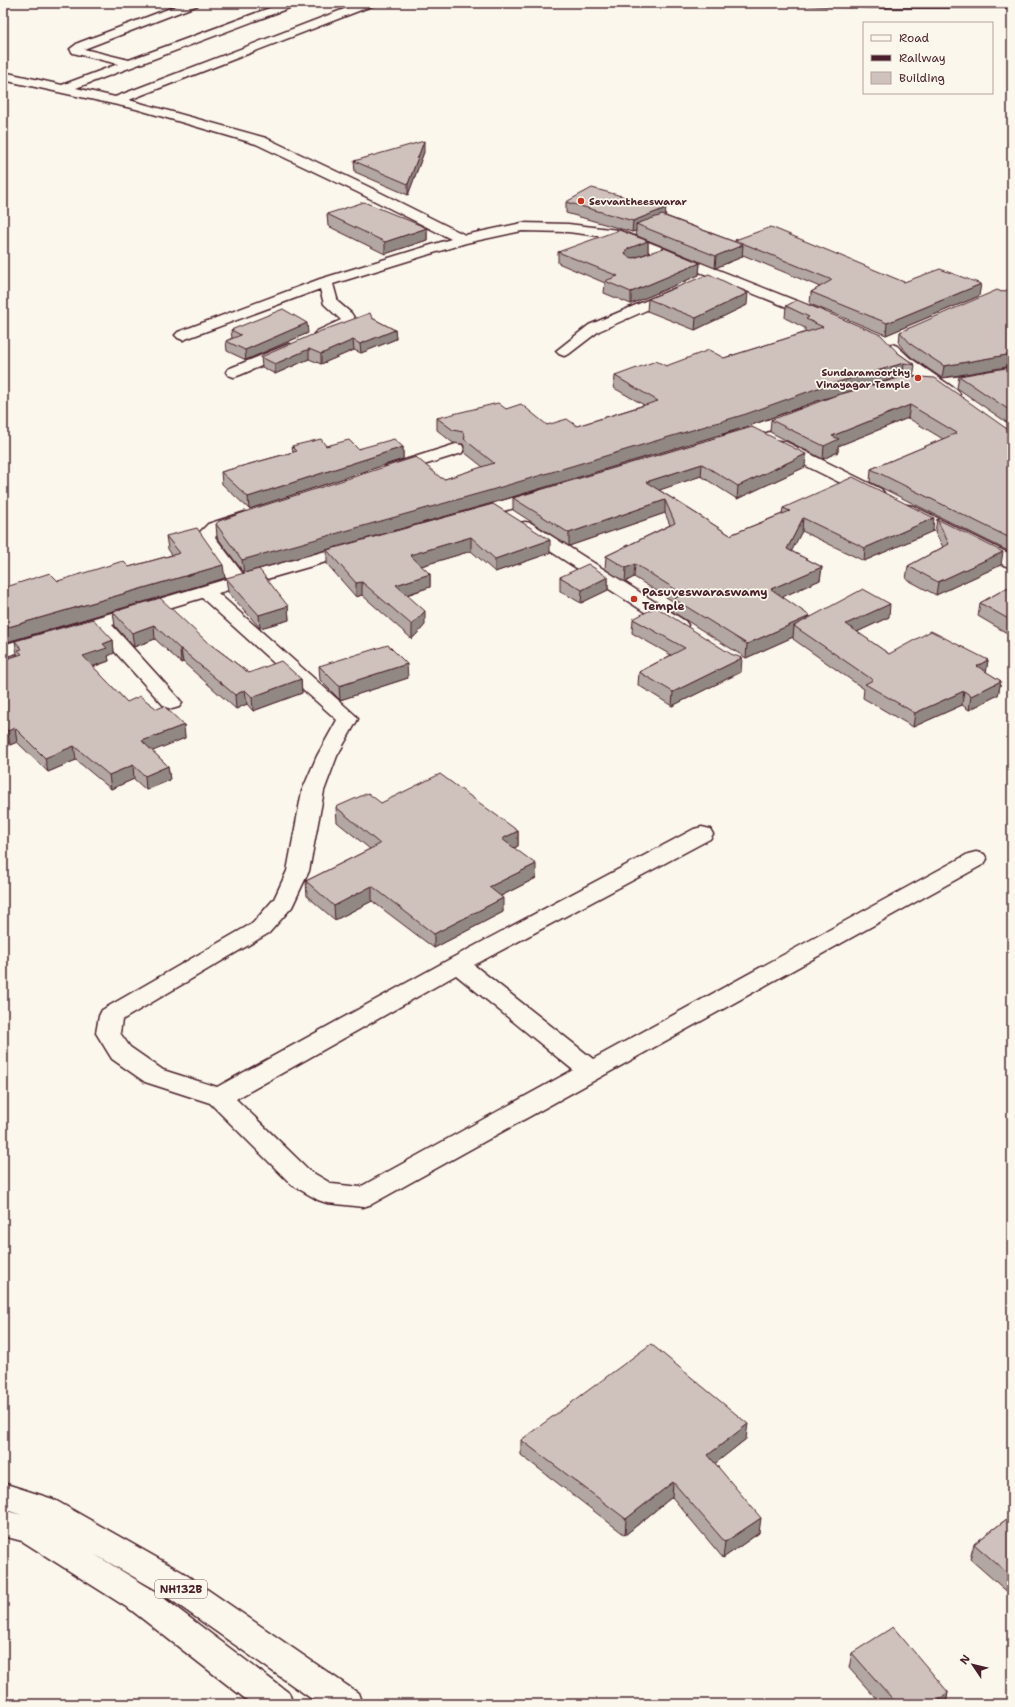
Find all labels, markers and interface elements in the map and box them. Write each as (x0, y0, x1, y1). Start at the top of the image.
legend (863, 22, 993, 94)
text: Road (899, 30, 930, 46)
text: Railway (899, 50, 946, 66)
text: Building (899, 70, 945, 86)
place label: Sevvantheeswarar (589, 195, 688, 208)
marker: Sevvantheeswarar (576, 196, 586, 206)
place label: Sundaramoorthy Vinayagar Temple (816, 366, 910, 391)
marker: Sundaramoorthy Vinayagar Temple (913, 373, 923, 383)
place label: Pasuveswaraswamy Temple (642, 584, 768, 614)
marker: Pasuveswaraswamy Temple (629, 594, 639, 604)
road number: NH132B (155, 1580, 207, 1598)
north arrow (953, 1645, 993, 1685)
text: N (957, 1651, 974, 1667)

